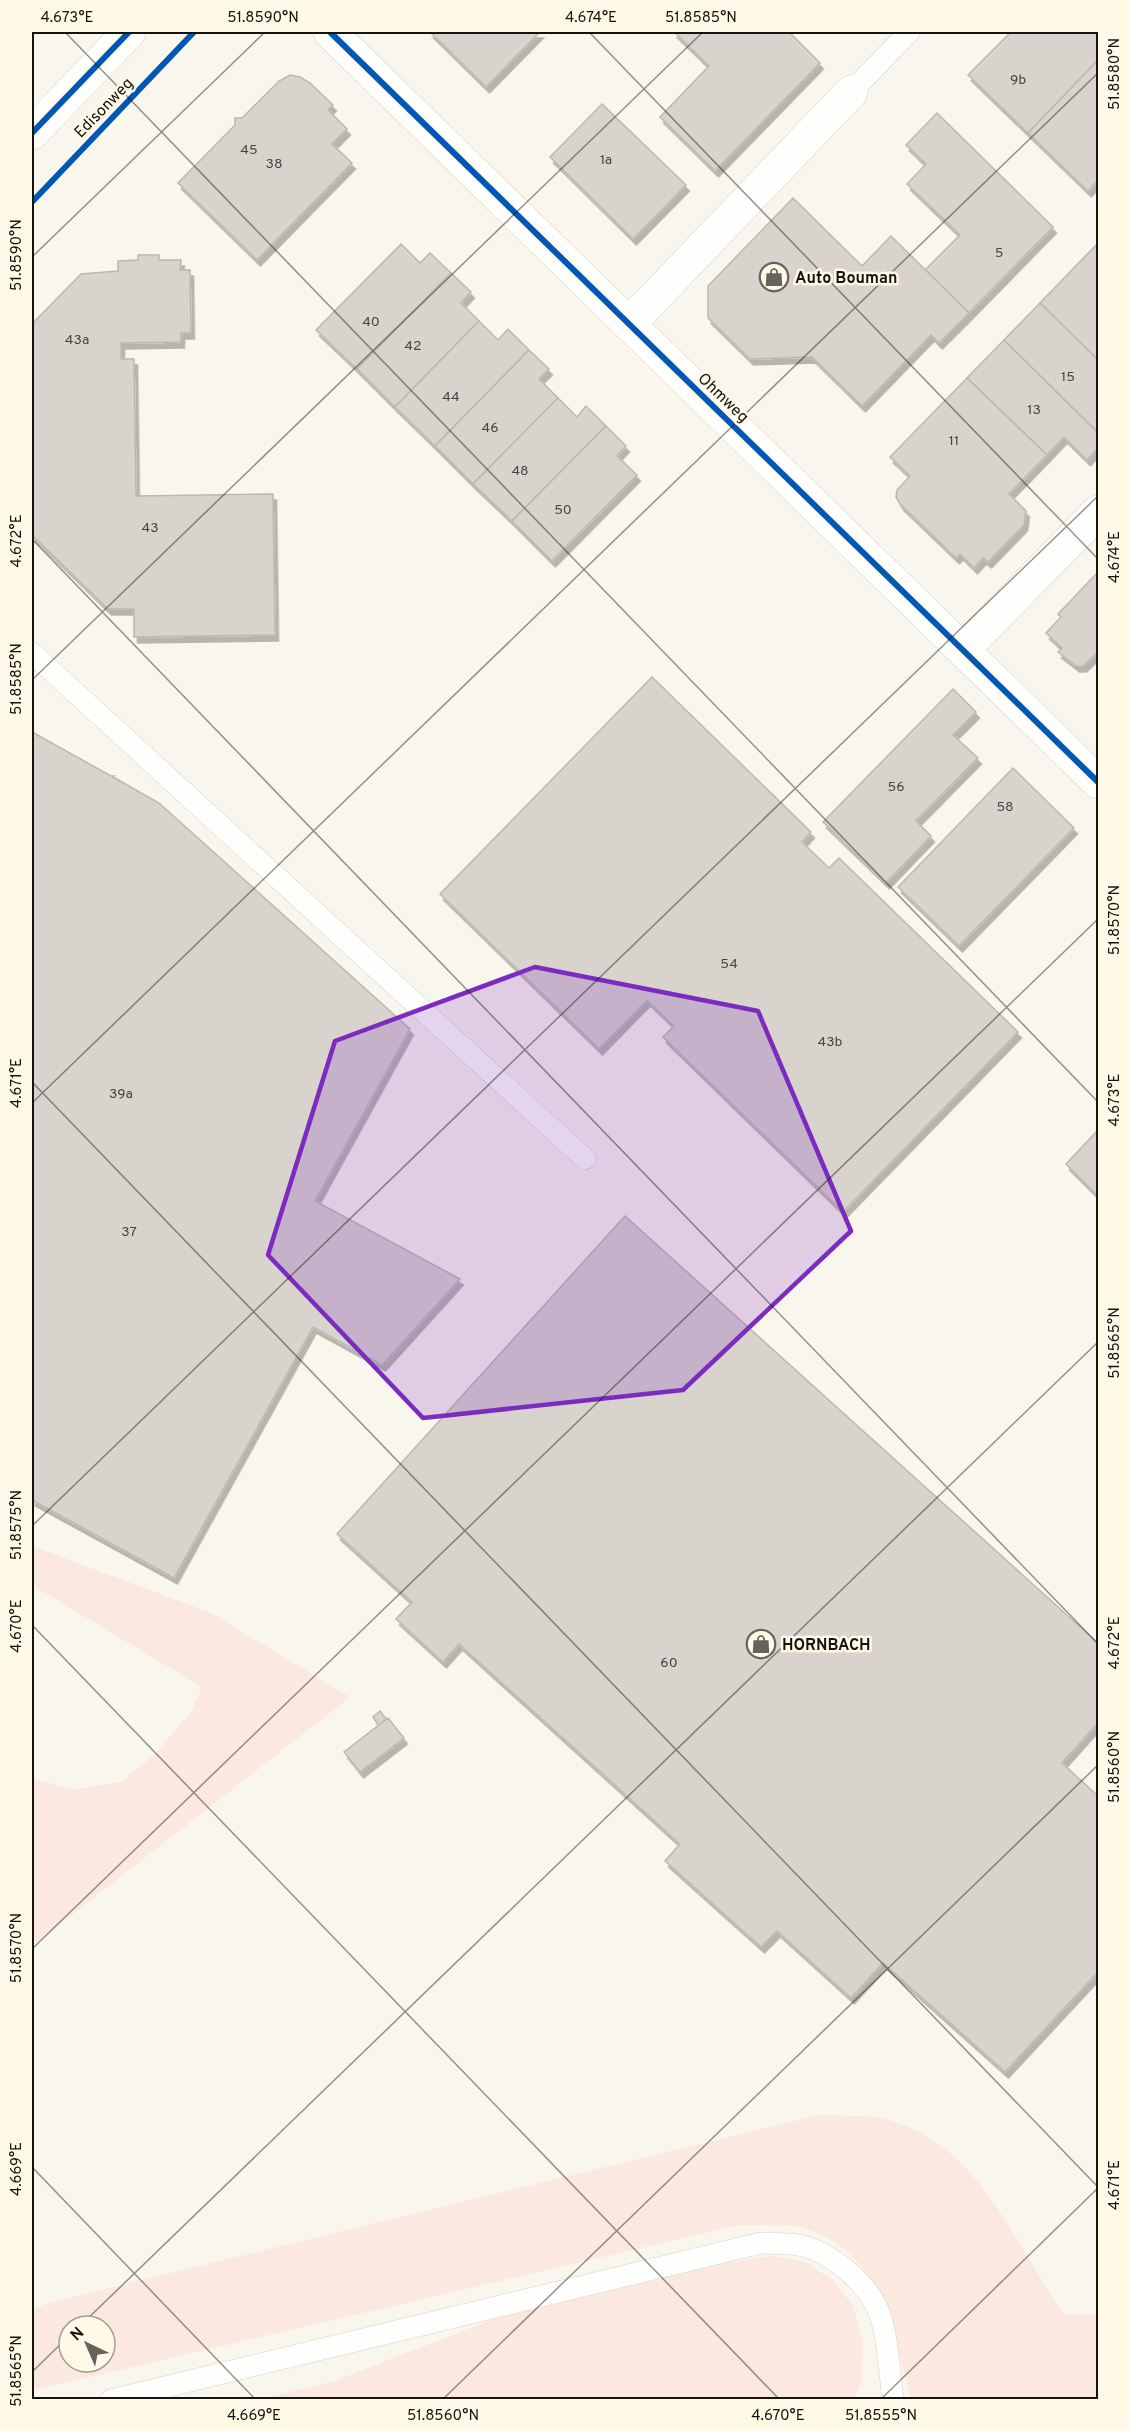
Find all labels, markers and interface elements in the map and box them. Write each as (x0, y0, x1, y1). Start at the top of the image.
text: 4.673°E (40, 9, 94, 28)
text: 51.8590°N (227, 9, 299, 28)
text: 4.674°E (565, 9, 617, 28)
text: 51.8585°N (665, 9, 737, 28)
text: 51.8580°N (1106, 38, 1125, 110)
house number: 9b (1010, 72, 1026, 89)
street label: Edisonweg (71, 74, 138, 143)
house number: 45 (240, 142, 258, 159)
house number: 1a (600, 152, 612, 169)
house number: 38 (266, 156, 282, 173)
text: 51.8590°N (8, 219, 27, 291)
house number: 5 (995, 245, 1003, 262)
shop icon: Auto Bouman (758, 261, 790, 293)
place label: Auto Bouman (795, 269, 897, 289)
house number: 40 (362, 314, 380, 331)
house number: 43a (65, 332, 89, 349)
house number: 42 (404, 338, 422, 355)
street label: Ohmweg (693, 369, 752, 428)
house number: 15 (1061, 369, 1075, 386)
house number: 44 (442, 389, 460, 406)
house number: 13 (1027, 402, 1041, 419)
house number: 46 (481, 420, 499, 437)
house number: 11 (949, 433, 959, 450)
house number: 48 (511, 463, 529, 480)
house number: 50 (554, 502, 572, 519)
text: 4.672°E (8, 514, 27, 568)
house number: 43 (141, 520, 159, 537)
text: 4.674°E (1106, 531, 1125, 583)
text: 51.8585°N (8, 643, 27, 715)
house number: 56 (887, 779, 905, 796)
house number: 58 (996, 799, 1014, 816)
text: 51.8570°N (1106, 885, 1125, 955)
house number: 54 (720, 956, 738, 973)
house number: 43b (818, 1034, 843, 1051)
text: 4.671°E (8, 1058, 27, 1108)
text: 4.673°E (1106, 1073, 1125, 1127)
house number: 39a (109, 1086, 133, 1103)
house number: 37 (121, 1224, 137, 1241)
text: 51.8565°N (1106, 1307, 1125, 1379)
text: 51.8575°N (8, 1490, 27, 1560)
text: 4.670°E (8, 1599, 27, 1653)
text: 4.672°E (1106, 1616, 1125, 1670)
shop icon: HORNBACH (745, 1628, 777, 1660)
place label: HORNBACH (782, 1636, 871, 1656)
house number: 60 (660, 1655, 678, 1672)
text: 51.8560°N (1106, 1731, 1125, 1803)
text: 51.8570°N (8, 1913, 27, 1983)
text: 4.669°E (8, 2142, 27, 2196)
text: 4.671°E (1106, 2160, 1125, 2210)
north arrow (57, 2314, 117, 2374)
text: N (67, 2323, 89, 2346)
text: 51.8565°N (8, 2335, 27, 2407)
text: 4.669°E (227, 2407, 281, 2426)
text: 51.8560°N (407, 2407, 479, 2426)
text: 4.670°E (751, 2407, 805, 2426)
text: 51.8555°N (845, 2407, 917, 2426)

